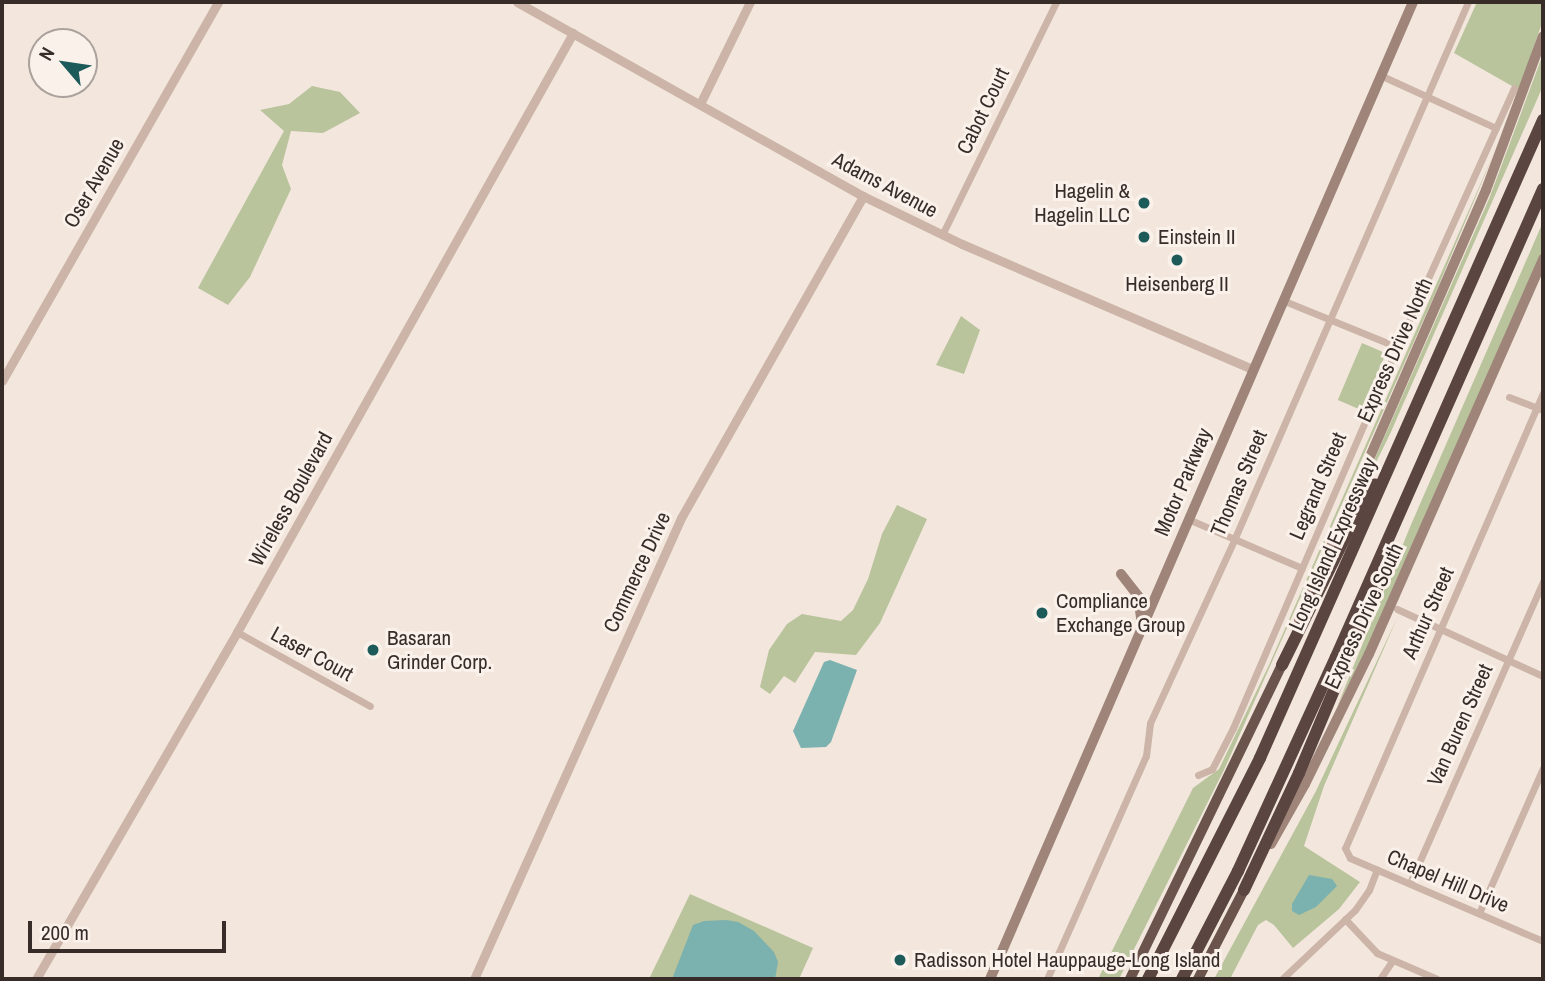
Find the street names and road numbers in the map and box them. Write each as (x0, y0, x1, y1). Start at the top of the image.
street label: Cabot Court (951, 64, 1015, 158)
street label: Oser Avenue (58, 133, 130, 233)
street label: Adams Avenue (828, 147, 942, 223)
street label: Express Drive North (1352, 274, 1438, 426)
street label: Motor Parkway (1149, 424, 1217, 540)
street label: Thomas Street (1205, 426, 1273, 540)
street label: Wireless Boulevard (244, 428, 338, 570)
street label: Legrand Street (1284, 429, 1352, 543)
street label: Long Island Expressway (1284, 454, 1382, 634)
street label: Commerce Drive (598, 508, 676, 636)
street label: Express Drive South (1319, 539, 1409, 693)
street label: Arthur Street (1397, 563, 1459, 663)
street label: Laser Court (267, 621, 357, 687)
street label: Van Buren Street (1422, 660, 1498, 790)
street label: Chapel Hill Drive (1383, 844, 1513, 918)

